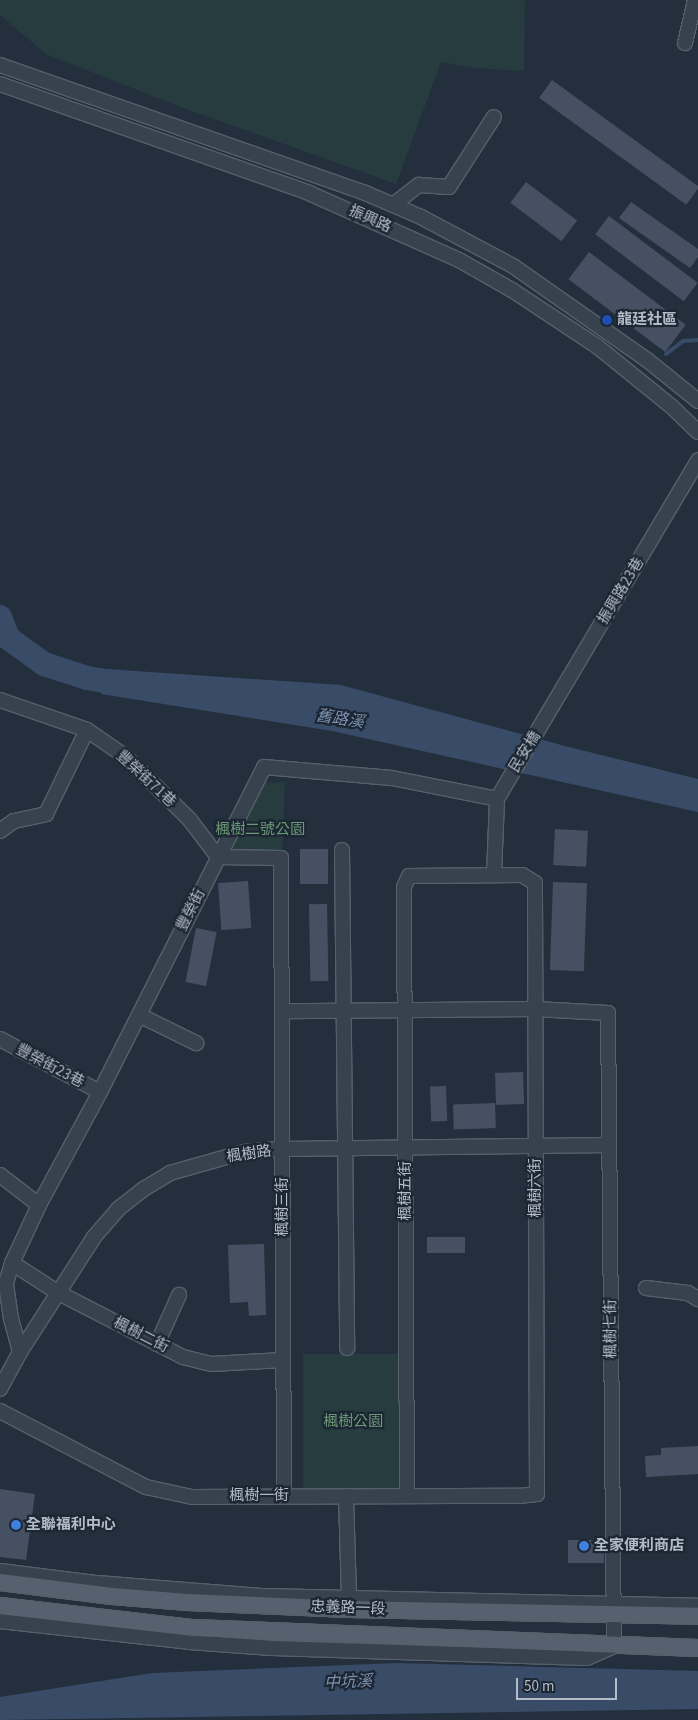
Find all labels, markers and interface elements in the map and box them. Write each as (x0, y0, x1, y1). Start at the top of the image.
street label: 振興路 (346, 202, 394, 236)
place label: 龍廷社區 (617, 311, 677, 329)
marker: 龍廷社區 (601, 314, 613, 326)
street label: 振興路23巷 (594, 554, 648, 628)
water label: 舊路溪 (315, 706, 365, 732)
street label: 民安橋 (505, 728, 545, 776)
street label: 豐榮街71巷 (112, 747, 180, 811)
park label: 楓樹二號公園 (215, 821, 305, 839)
street label: 豐榮街 (173, 886, 209, 934)
street label: 豐榮街23巷 (13, 1040, 87, 1092)
street label: 楓樹路 (225, 1142, 273, 1166)
street label: 楓樹六街 (527, 1158, 545, 1218)
street label: 楓樹五街 (397, 1161, 415, 1221)
street label: 楓樹三街 (274, 1177, 292, 1237)
street label: 楓樹七街 (602, 1299, 620, 1359)
street label: 楓樹二街 (110, 1313, 172, 1357)
park label: 楓樹公園 (323, 1413, 383, 1431)
street label: 楓樹一街 (229, 1487, 289, 1505)
place label: 全聯福利中心 (26, 1516, 116, 1534)
marker: 全聯福利中心 (10, 1519, 22, 1531)
place label: 全家便利商店 (594, 1537, 684, 1555)
marker: 全家便利商店 (578, 1540, 590, 1552)
street label: 忠義路一段 (310, 1598, 386, 1618)
scale bar (518, 1668, 619, 1700)
water label: 中坑溪 (324, 1672, 372, 1692)
text: 50 m (524, 1676, 554, 1697)

